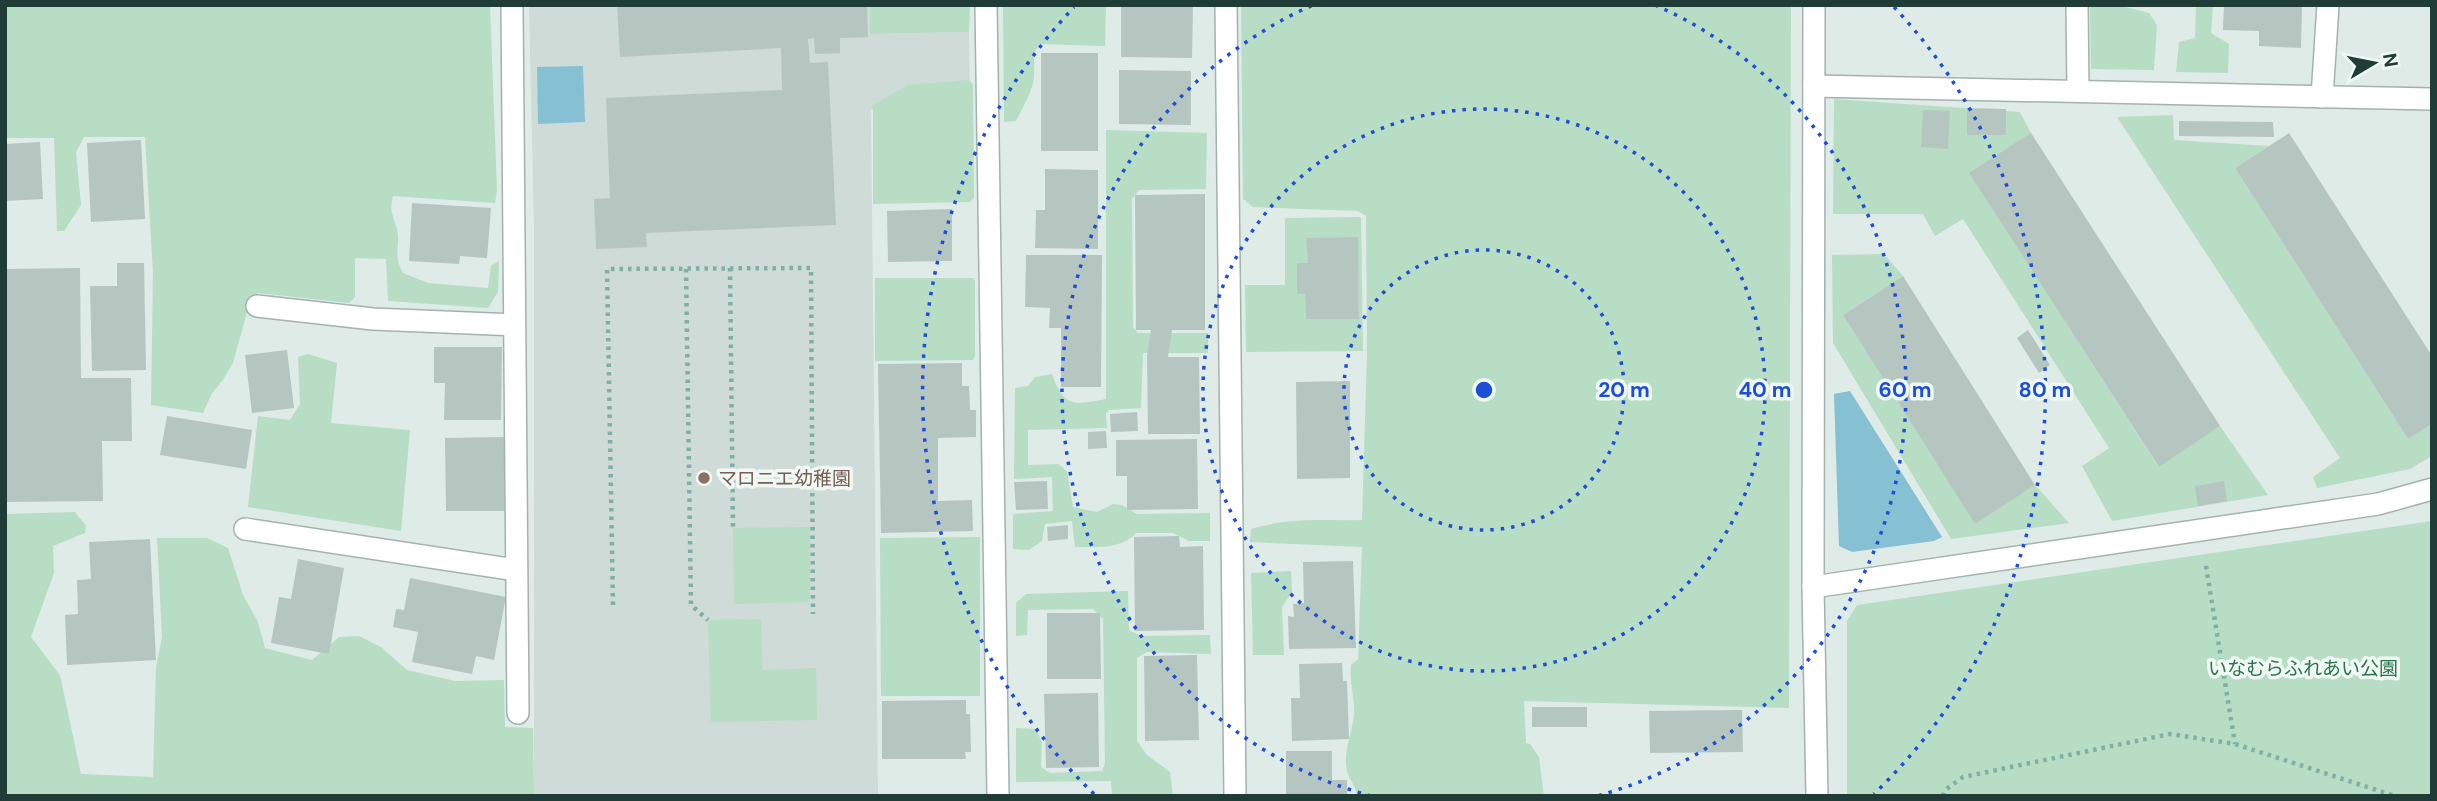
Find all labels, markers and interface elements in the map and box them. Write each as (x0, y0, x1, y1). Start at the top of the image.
north arrow (2339, 28, 2409, 98)
text: N (2377, 51, 2404, 69)
text: 20 m (1598, 376, 1650, 404)
text: 40 m (1738, 376, 1792, 404)
text: 60 m (1879, 376, 1931, 404)
text: 80 m (2019, 376, 2071, 404)
centre of rings (1472, 378, 1496, 402)
place label: マロニエ幼稚園 (718, 466, 851, 491)
marker: マロニエ幼稚園 (696, 470, 712, 486)
park label: いなむらふれあい公園 (2208, 656, 2398, 681)

